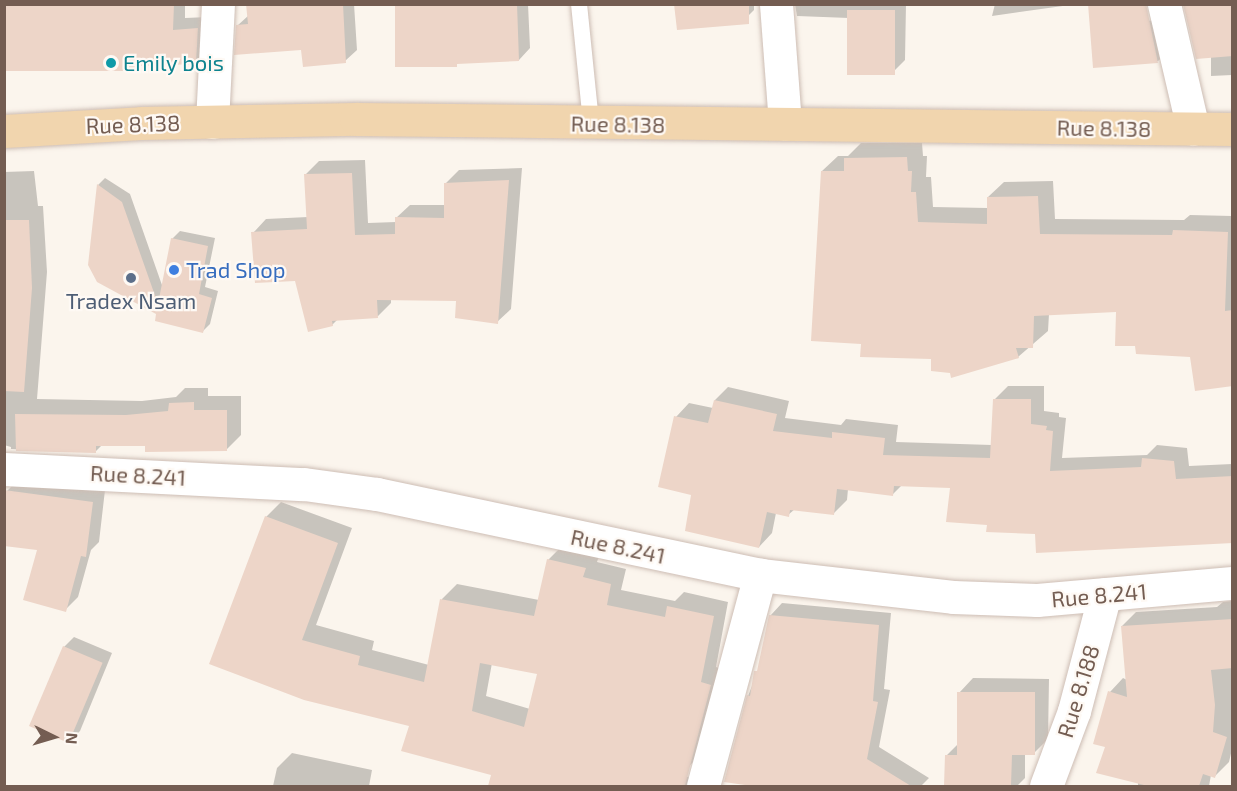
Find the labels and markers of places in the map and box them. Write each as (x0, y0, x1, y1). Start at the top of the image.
place label: Emily bois (123, 50, 224, 76)
marker: Emily bois (104, 56, 118, 70)
place label: Trad Shop (186, 257, 286, 283)
marker: Trad Shop (167, 263, 181, 277)
marker: Tradex Nsam (124, 271, 138, 285)
place label: Tradex Nsam (66, 288, 196, 314)

